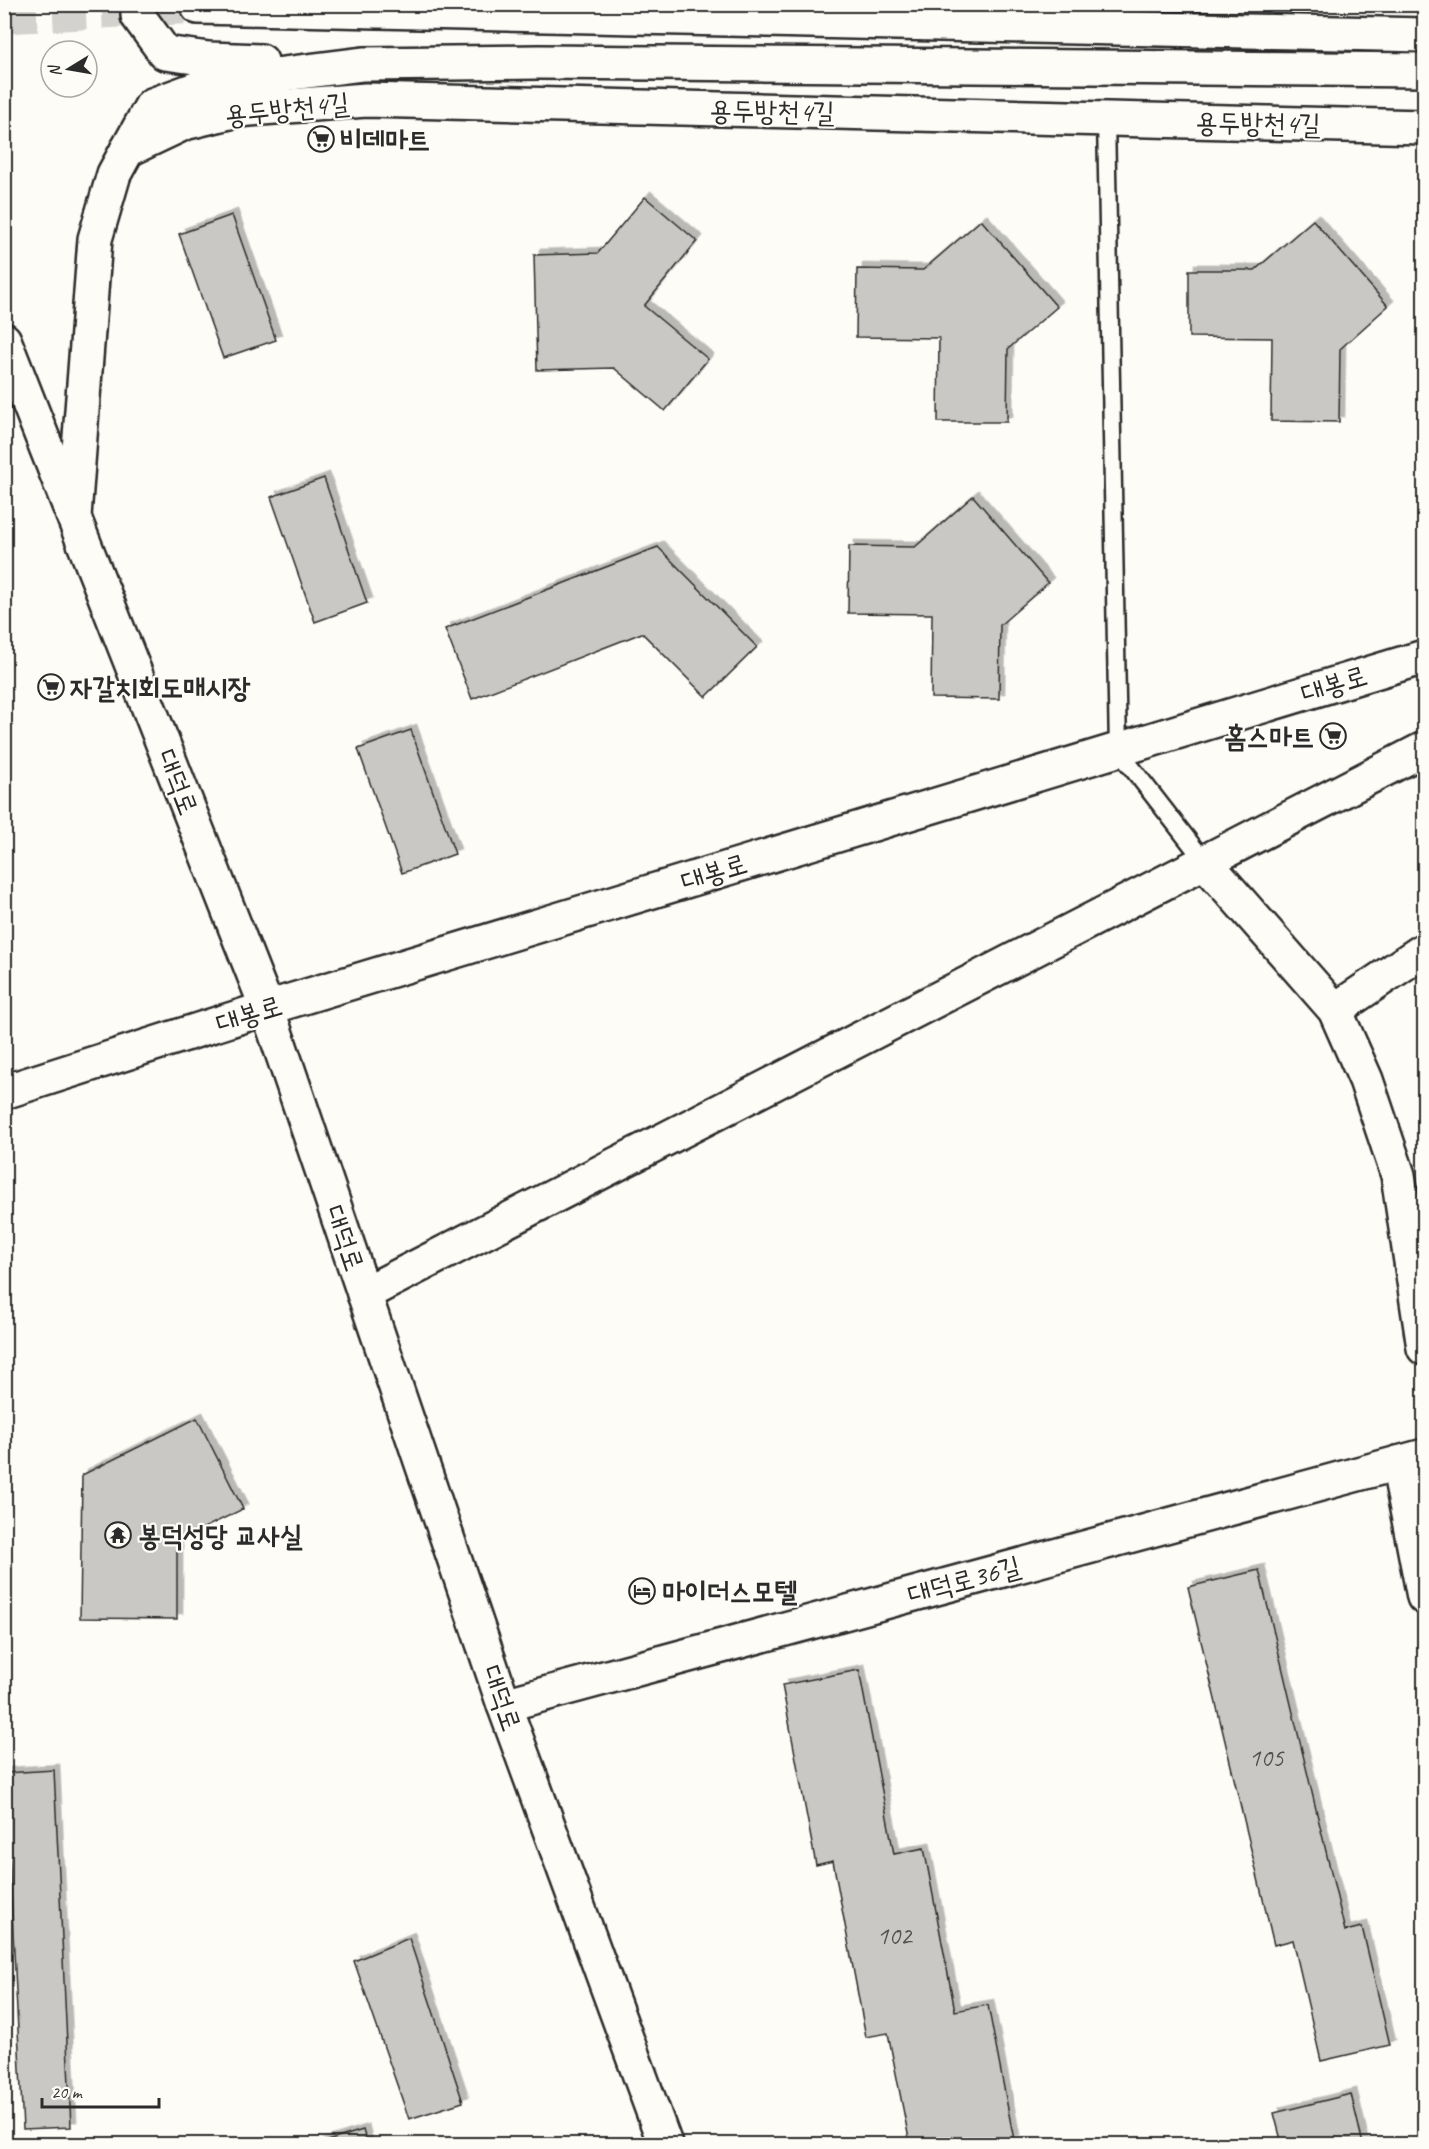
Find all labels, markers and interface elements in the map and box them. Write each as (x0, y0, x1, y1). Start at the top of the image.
north arrow (39, 39, 99, 99)
text: N (44, 62, 66, 78)
street label: 용두방천4길 (223, 85, 351, 133)
street label: 용두방천4길 (709, 92, 835, 130)
street label: 용두방천4길 (1195, 104, 1321, 142)
place label: 비데마트 (340, 122, 430, 157)
supermarket icon: 비데마트 (306, 124, 336, 154)
street label: 대봉로 (1297, 657, 1371, 711)
place label: 자갈치회도매시장 (70, 670, 251, 705)
supermarket icon: 자갈치회도매시장 (36, 672, 66, 702)
place label: 홈스마트 (1224, 719, 1314, 754)
supermarket icon: 홈스마트 (1318, 721, 1348, 751)
street label: 대덕로 (150, 744, 206, 820)
street label: 대봉로 (677, 845, 751, 899)
street label: 대봉로 (212, 987, 286, 1041)
street label: 대덕로 (317, 1200, 373, 1276)
place label: 봉덕성당 교사실 (138, 1518, 303, 1553)
temple icon: 봉덕성당 교사실 (103, 1520, 133, 1550)
street label: 대덕로36길 (904, 1548, 1024, 1612)
place label: 마이더스모텔 (662, 1574, 798, 1609)
hotel icon: 마이더스모텔 (627, 1576, 657, 1606)
street label: 대덕로 (474, 1660, 530, 1736)
house number: 105 (1248, 1741, 1285, 1774)
house number: 102 (876, 1919, 914, 1952)
scale bar (42, 2071, 159, 2109)
text: 20 m (51, 2081, 84, 2103)

